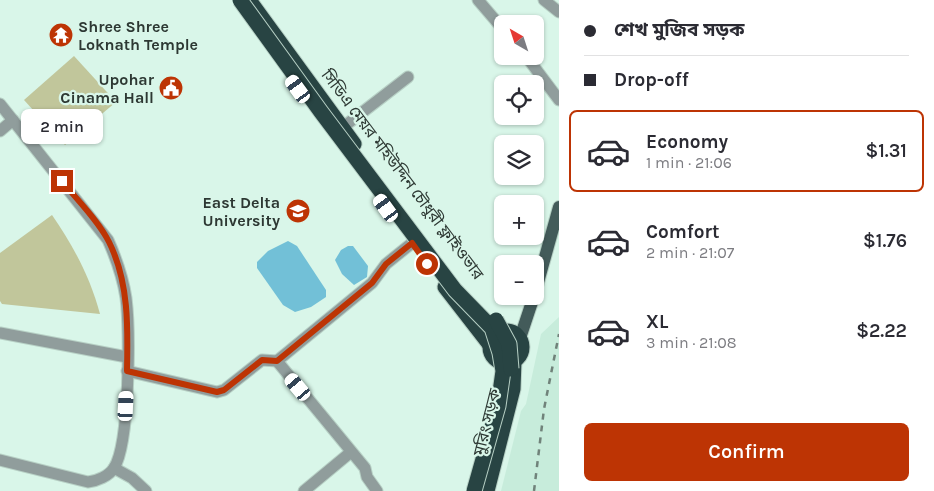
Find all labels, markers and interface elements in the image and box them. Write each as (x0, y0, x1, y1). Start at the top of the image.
north arrow (494, 15, 544, 65)
map controls (494, 15, 544, 305)
place label: Shree Shree Loknath Temple (78, 17, 198, 54)
text: শেখ মুজিব সড়ক (614, 19, 745, 41)
temple icon: Shree Shree Loknath Temple (48, 22, 74, 48)
street label: সিডিএ মেয়র মহিউদ্দিন চৌধুরী ফ্লাইওভার (317, 65, 488, 283)
text: Drop-off (614, 69, 689, 91)
place label: Upohar Cinama Hall (60, 70, 155, 107)
car (283, 72, 312, 106)
public building icon: Upohar Cinama Hall (158, 75, 184, 101)
button: locate (494, 75, 544, 125)
callout: 2 min (21, 109, 103, 144)
text: 2 min (40, 117, 84, 136)
icon: car (586, 129, 631, 174)
text: Economy (646, 131, 728, 153)
button: layers (494, 135, 544, 185)
text: $1.31 (865, 140, 907, 162)
text: 1 min · 21:06 (646, 153, 732, 172)
route end (51, 170, 73, 192)
car (371, 191, 400, 225)
place label: East Delta University (202, 193, 280, 230)
button: + (494, 195, 544, 245)
school or university icon: East Delta University (285, 198, 311, 224)
icon: car (586, 219, 631, 264)
text: Comfort (646, 221, 720, 243)
text: $1.76 (863, 230, 907, 252)
text: 2 min · 21:07 (646, 243, 734, 262)
route start (416, 253, 438, 275)
button: − (494, 255, 544, 305)
icon: car (586, 309, 631, 354)
text: XL (646, 311, 668, 333)
text: $2.22 (856, 320, 907, 342)
text: 3 min · 21:08 (646, 333, 737, 352)
car (282, 371, 313, 403)
street label: মুরিং সড়ক (469, 385, 504, 459)
car (117, 391, 134, 421)
button: Confirm (584, 423, 909, 481)

